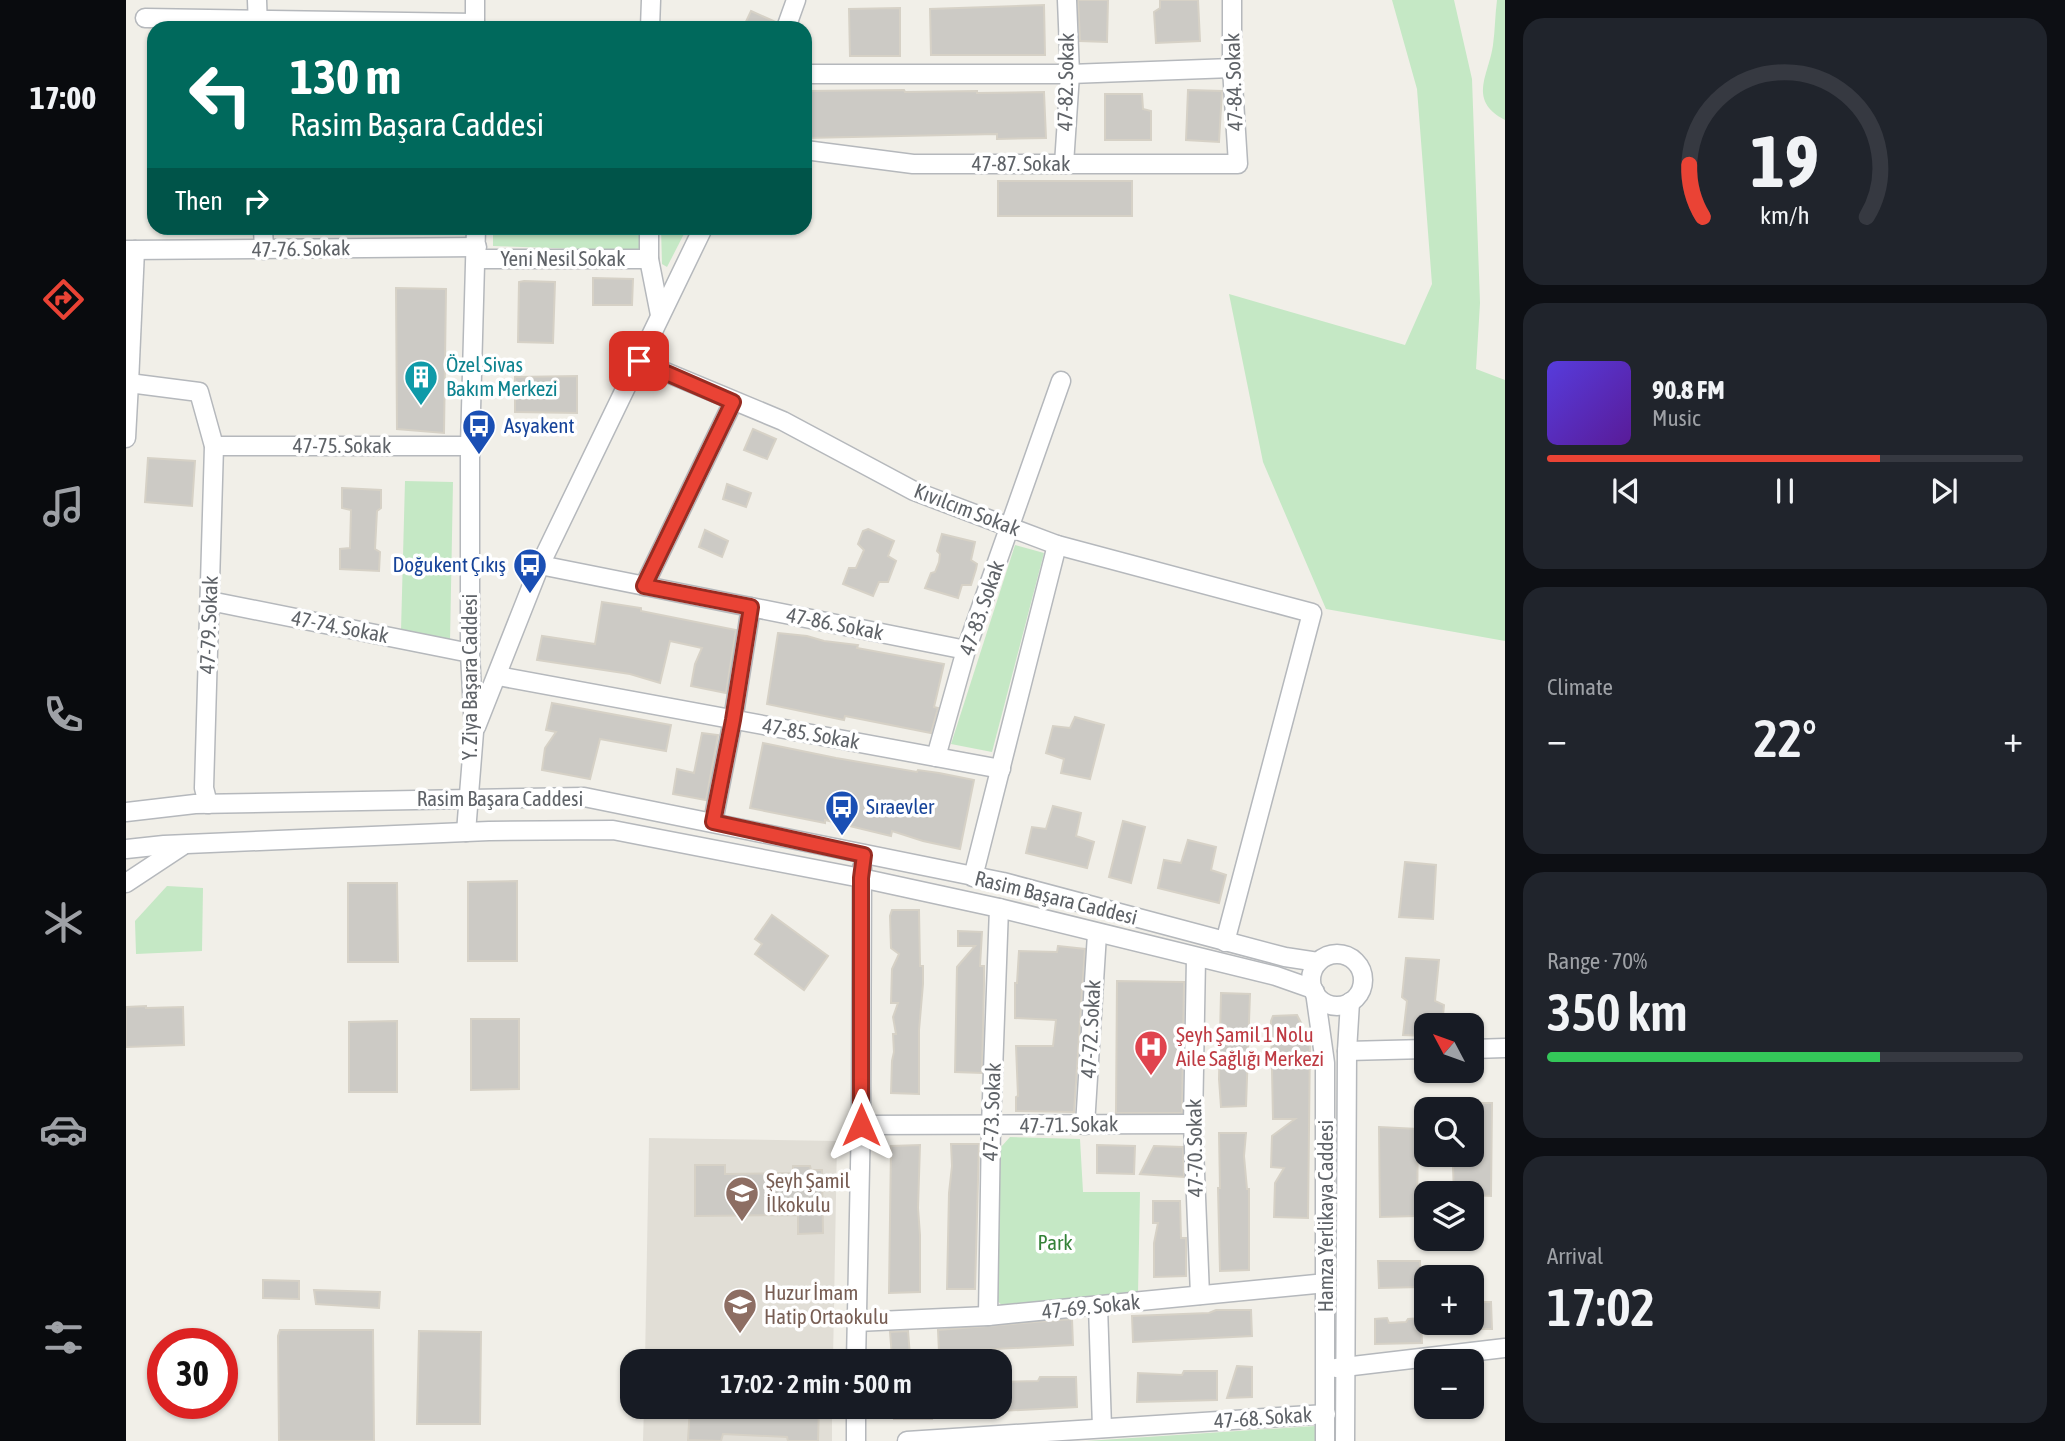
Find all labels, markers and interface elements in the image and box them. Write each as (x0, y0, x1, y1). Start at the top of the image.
street label: 47-82. Sokak (1052, 33, 1078, 131)
street label: 47-84. Sokak (1219, 33, 1247, 132)
text: 130 m (290, 48, 401, 104)
icon: left (175, 49, 266, 140)
text: 17:00 (30, 79, 96, 116)
text: Rasim Başara Caddesi (290, 106, 544, 143)
text: 19 (1751, 120, 1819, 203)
street label: 47-87. Sokak (972, 151, 1070, 175)
icon: right (237, 182, 275, 220)
text: Then (175, 186, 223, 216)
text: km/h (1760, 201, 1810, 229)
street label: 47-76. Sokak (252, 235, 350, 261)
street label: Yeni Nesil Sokak (500, 246, 626, 270)
icon: directions (39, 275, 88, 324)
pin (609, 331, 669, 391)
icon: arrive (620, 342, 658, 380)
place label: Özel Sivas Bakım Merkezi (446, 352, 558, 400)
building icon: Özel Sivas Bakım Merkezi (402, 358, 440, 407)
text: 90.8 FM (1652, 375, 1725, 405)
text: Music (1652, 405, 1700, 431)
bus stop icon: Asyakent (460, 407, 498, 456)
place label: Asyakent (504, 413, 575, 437)
street label: 47-75. Sokak (293, 433, 391, 457)
icon: previous (1607, 472, 1645, 510)
icon: pause (1766, 472, 1804, 510)
icon: next (1925, 472, 1963, 510)
street label: Kıvılcım Sokak (911, 478, 1024, 540)
icon: music (39, 482, 88, 531)
bus stop icon: Doğukent Çıkış (511, 546, 549, 595)
place label: Doğukent Çıkış (393, 552, 506, 576)
street label: 47-83. Sokak (954, 557, 1008, 658)
street label: 47-79. Sokak (194, 575, 222, 674)
street label: Y. Ziya Başara Caddesi (457, 594, 481, 760)
street label: 47-86. Sokak (785, 602, 886, 644)
street label: 47-74. Sokak (290, 605, 391, 647)
text: Climate (1547, 674, 1613, 700)
icon: phone (39, 690, 88, 739)
text: 22° (1753, 708, 1817, 768)
street label: 47-85. Sokak (761, 713, 862, 753)
text: − (1547, 717, 1567, 760)
text: + (2003, 717, 2023, 760)
street label: Rasim Başara Caddesi (417, 786, 583, 810)
bus stop icon: Sıraevler (823, 788, 861, 837)
place label: Sıraevler (866, 794, 935, 818)
street label: Rasim Başara Caddesi (972, 865, 1140, 929)
icon: climate (39, 898, 88, 947)
text: Range · 70% (1547, 948, 1647, 974)
street label: 47-72. Sokak (1075, 979, 1105, 1079)
text: 350 km (1547, 982, 1688, 1042)
north arrow (1414, 1013, 1484, 1083)
map controls (1414, 1013, 1484, 1419)
place label: Şeyh Şamil 1 Nolu Aile Sağlığı Merkezi (1176, 1022, 1324, 1070)
hospital icon: Şeyh Şamil 1 Nolu Aile Sağlığı Merkezi (1132, 1028, 1170, 1077)
street label: 47-73. Sokak (977, 1062, 1005, 1161)
position arrow (824, 1088, 898, 1162)
button: search (1414, 1097, 1484, 1167)
street label: 47-70. Sokak (1181, 1099, 1207, 1197)
icon: car (39, 1105, 88, 1154)
street label: 47-71. Sokak (1020, 1111, 1118, 1137)
street label: Hamza Yerlikaya Caddesi (1313, 1120, 1337, 1312)
place label: Şeyh Şamil İlkokulu (766, 1168, 850, 1216)
school or university icon: Şeyh Şamil İlkokulu (723, 1174, 761, 1223)
button: layers (1414, 1181, 1484, 1251)
park label: Park (1037, 1230, 1073, 1254)
text: Arrival (1547, 1243, 1603, 1269)
button: + (1414, 1265, 1484, 1335)
text: 17:02 (1547, 1277, 1655, 1337)
place label: Huzur İmam Hatip Ortaokulu (764, 1280, 889, 1328)
school or university icon: Huzur İmam Hatip Ortaokulu (721, 1286, 759, 1335)
street label: 47-69. Sokak (1041, 1289, 1141, 1323)
icon: filters (39, 1313, 88, 1362)
speed limit sign: 30 (147, 1328, 238, 1419)
button: − (1414, 1349, 1484, 1419)
text: 17:02 · 2 min · 500 m (720, 1369, 912, 1399)
street label: 47-68. Sokak (1213, 1402, 1313, 1432)

